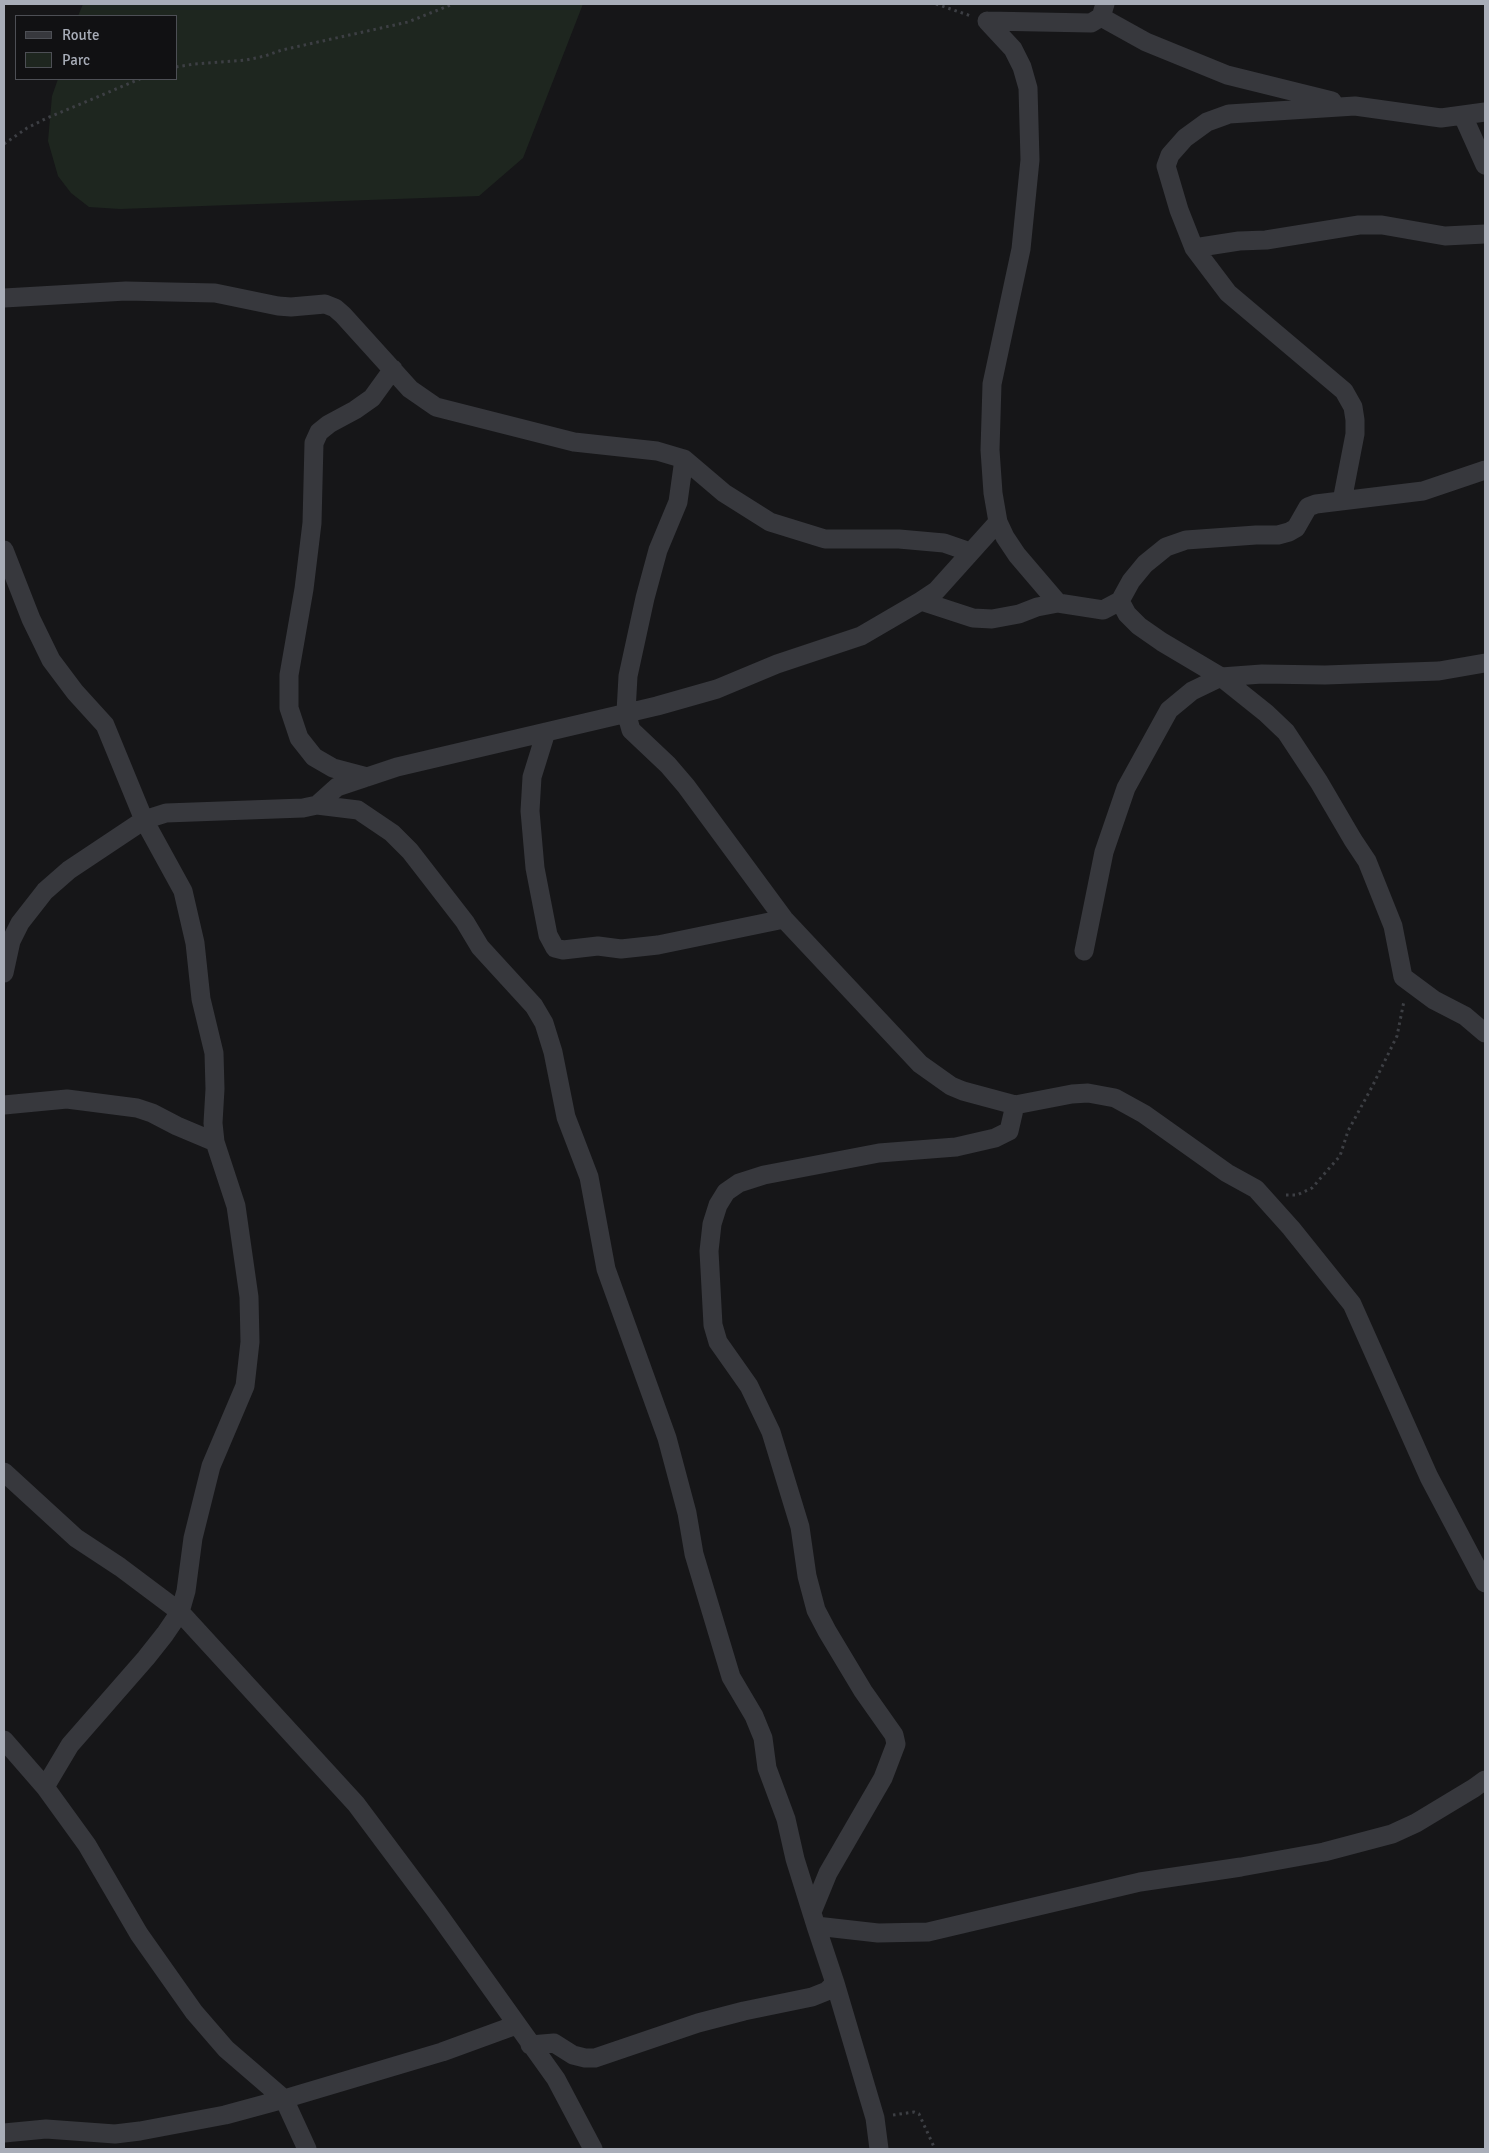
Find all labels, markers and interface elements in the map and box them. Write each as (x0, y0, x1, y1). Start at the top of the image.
legend (15, 15, 178, 80)
text: Route (62, 26, 99, 44)
text: Parc (62, 51, 90, 69)

